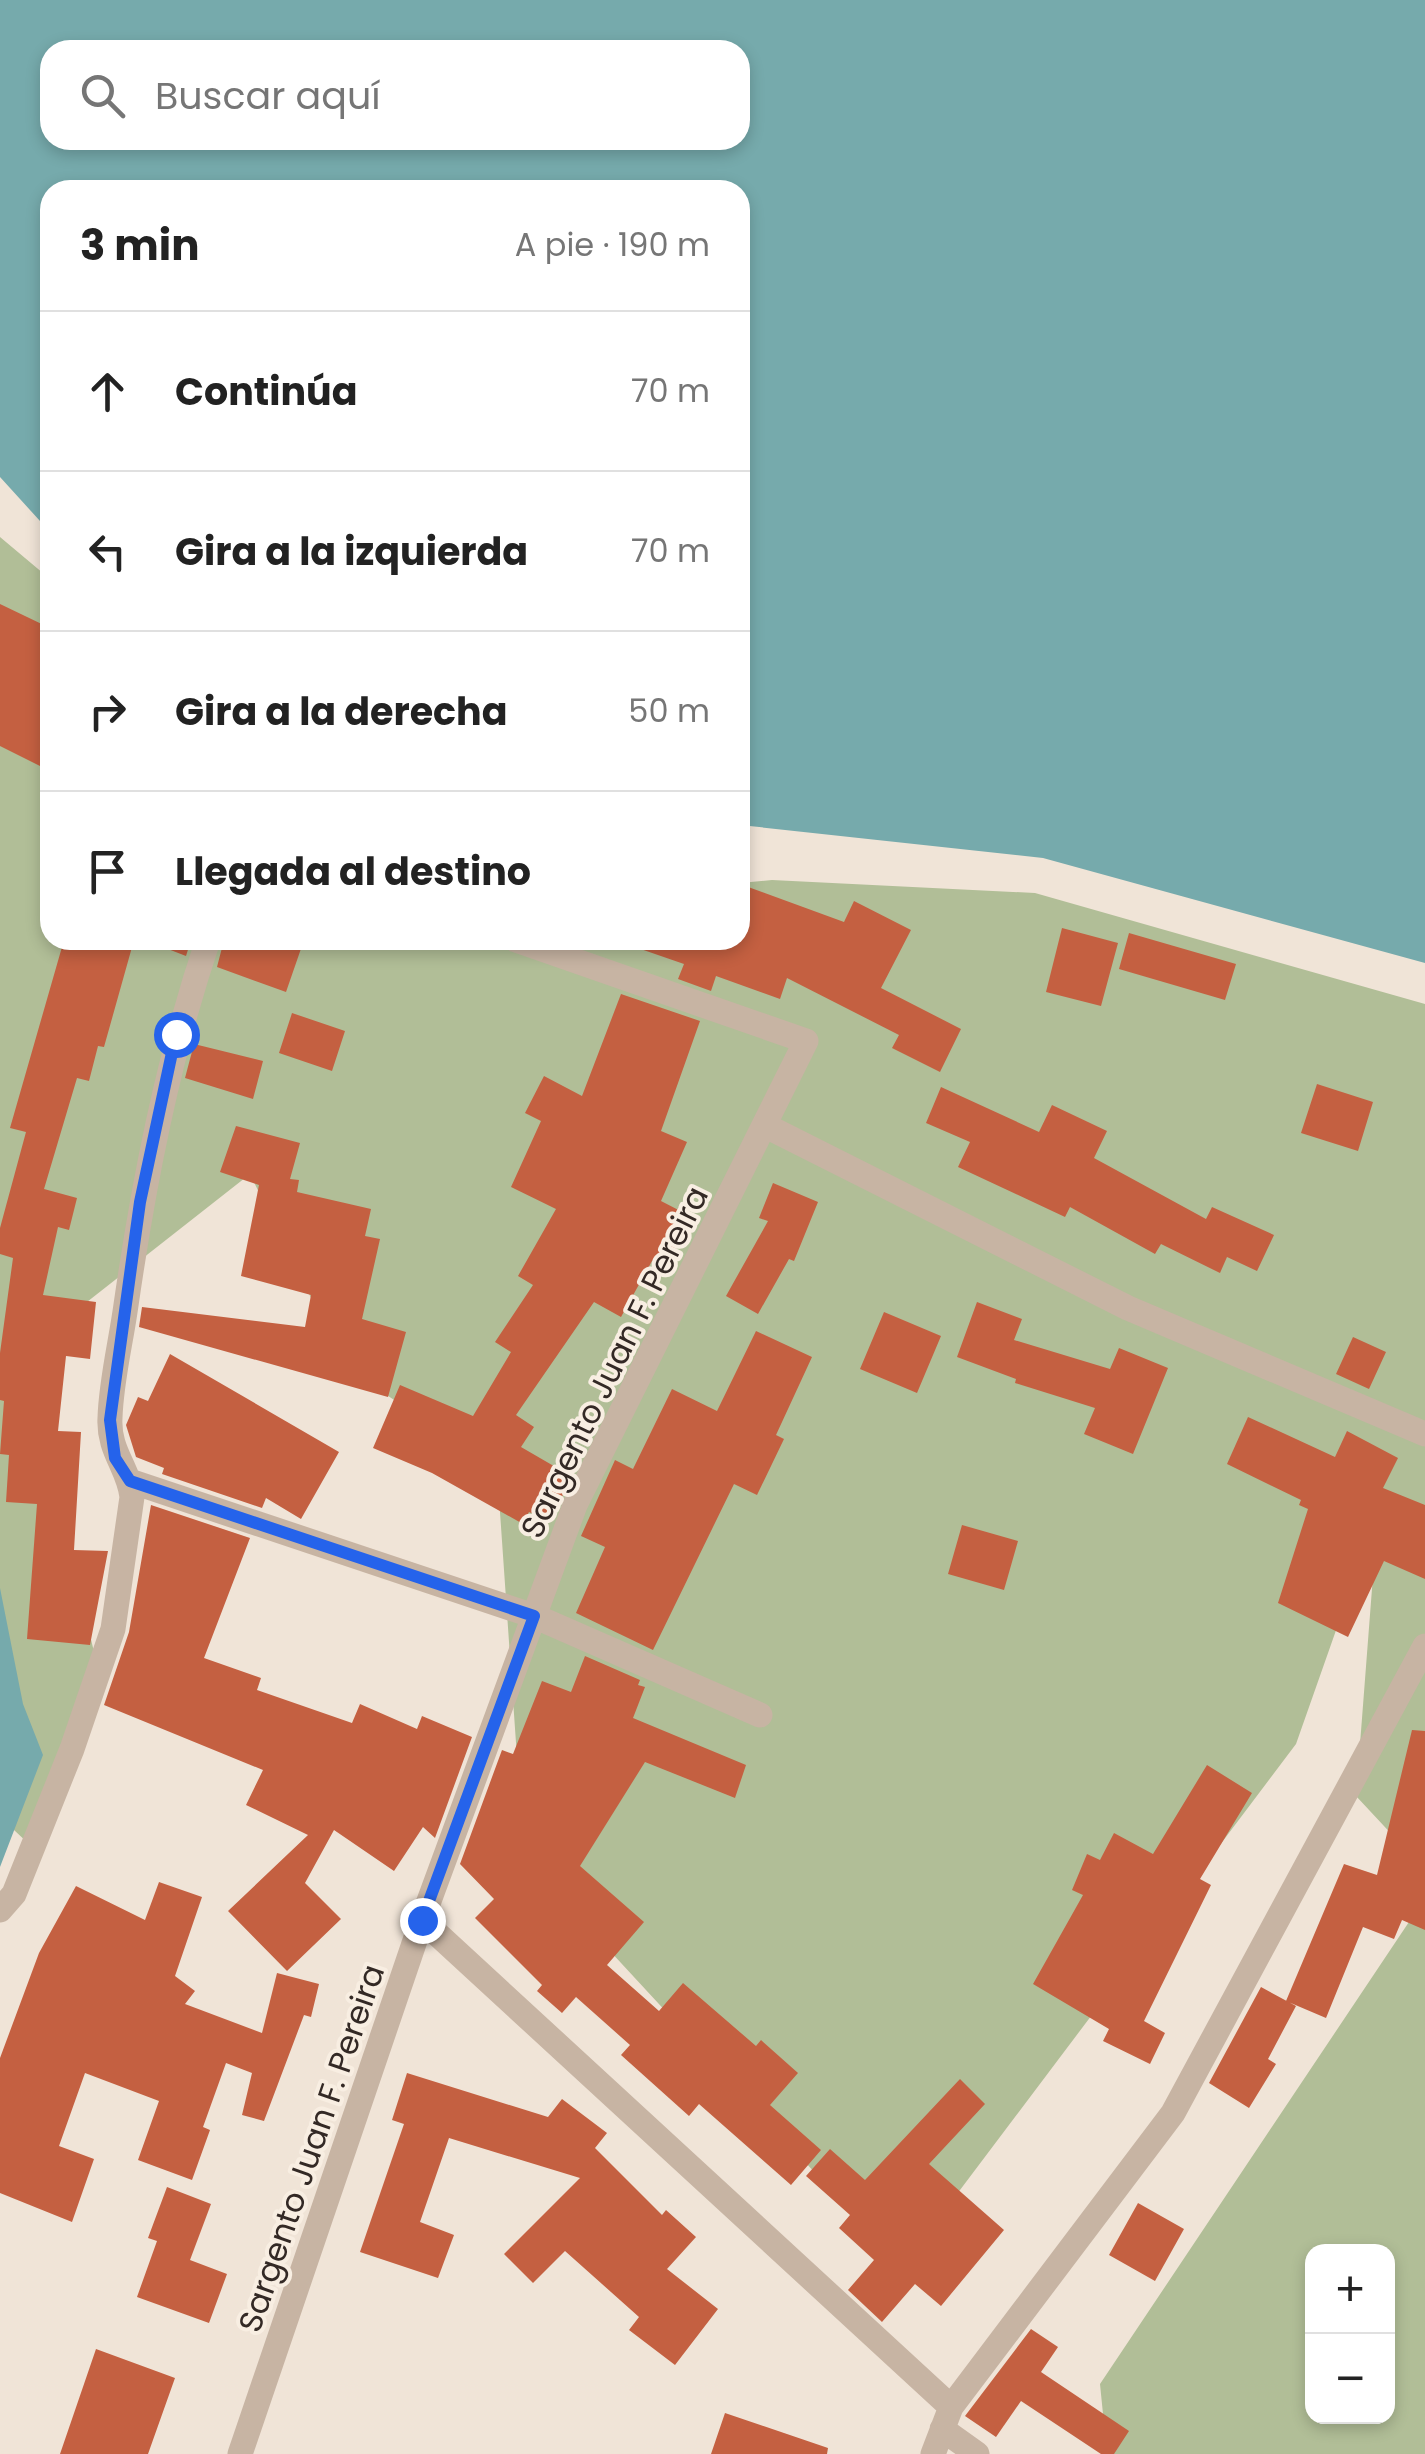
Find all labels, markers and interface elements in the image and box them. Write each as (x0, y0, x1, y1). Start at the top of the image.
search box (40, 40, 750, 150)
icon: search (75, 68, 130, 123)
text: Buscar aquí (155, 69, 381, 122)
text: 3 min (80, 216, 200, 275)
text: A pie · 190 m (515, 222, 710, 267)
icon: ahead (80, 364, 135, 419)
text: Continúa (175, 365, 357, 418)
text: 70 m (631, 368, 710, 413)
icon: left (80, 524, 135, 579)
text: Gira a la izquierda (175, 525, 528, 578)
text: 70 m (631, 528, 710, 573)
icon: right (80, 684, 135, 739)
text: Gira a la derecha (175, 685, 508, 738)
text: 50 m (628, 688, 710, 733)
icon: arrive (80, 844, 135, 899)
text: Llegada al destino (175, 845, 531, 898)
route start (154, 1012, 200, 1058)
street label: Sargento Juan F. Pereira (509, 1179, 719, 1545)
route end (400, 1898, 446, 1944)
street label: Sargento Juan F. Pereira (227, 1958, 395, 2338)
map controls (1305, 2244, 1395, 2424)
button: + (1305, 2244, 1395, 2334)
button: − (1305, 2334, 1395, 2424)

